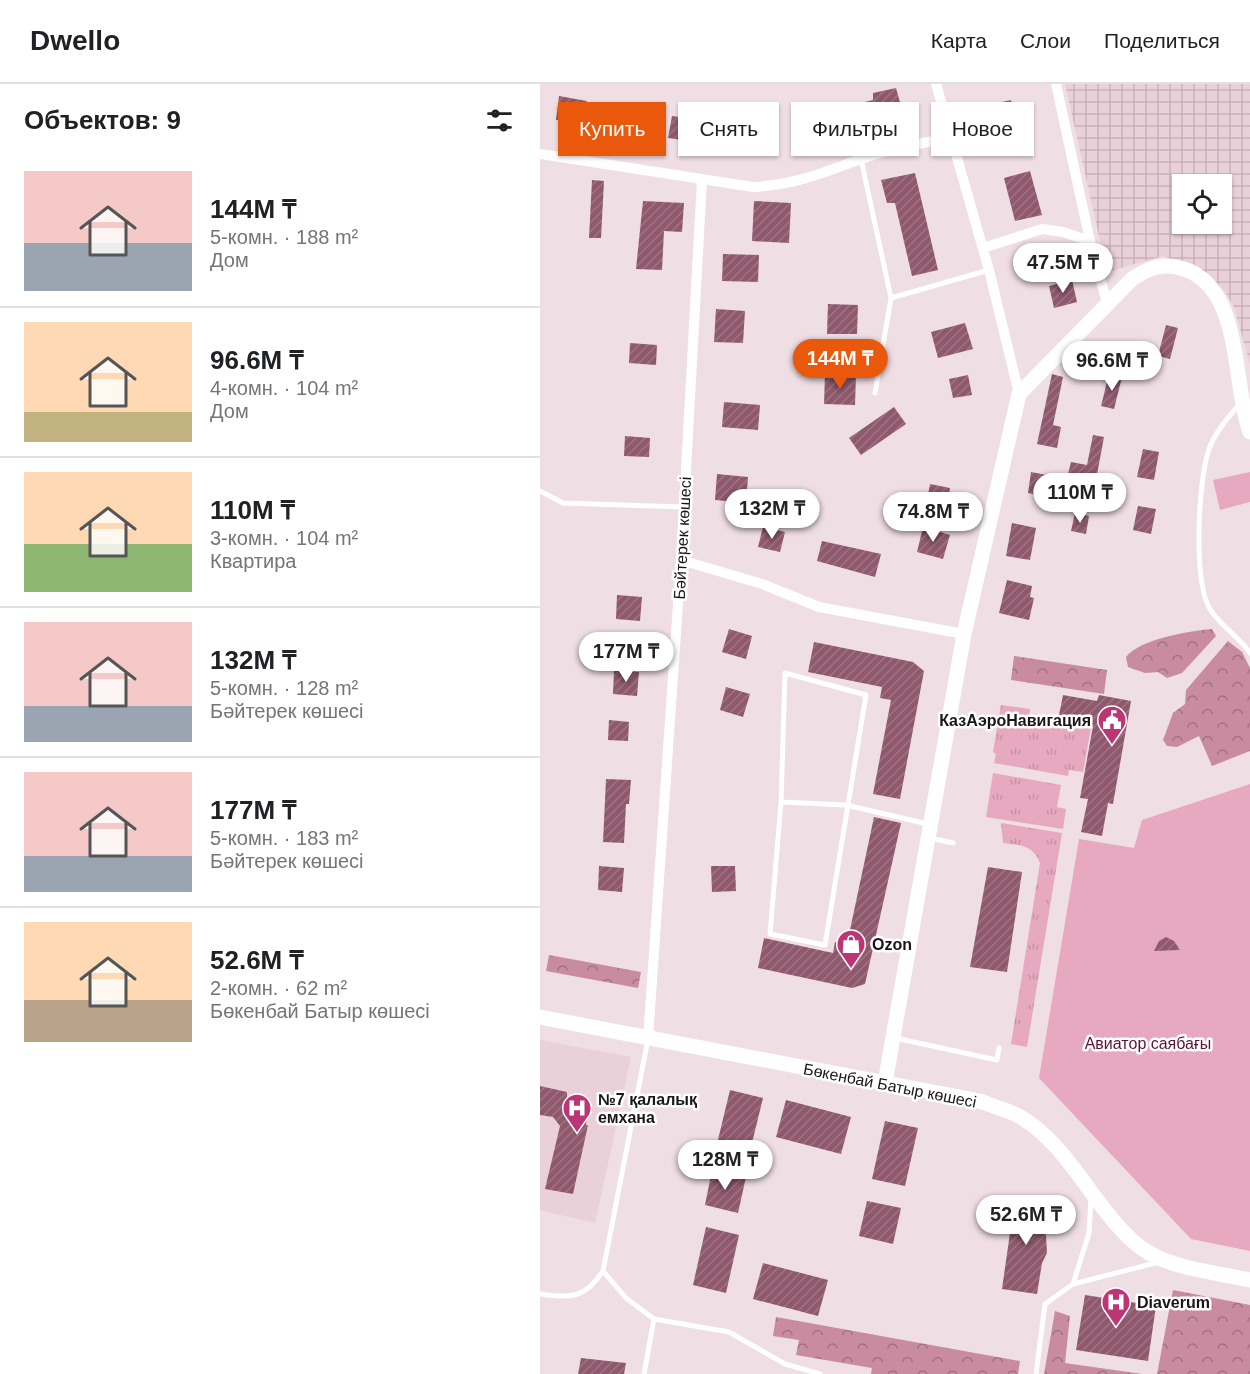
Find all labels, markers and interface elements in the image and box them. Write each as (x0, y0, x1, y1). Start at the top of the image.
text: Dwello (30, 25, 120, 56)
text: Карта (931, 29, 987, 52)
text: Слои (1020, 29, 1071, 52)
text: Поделиться (1104, 29, 1220, 52)
chip: Купить (558, 102, 666, 156)
chip: Снять (678, 102, 779, 156)
chip: Фильтры (791, 102, 919, 156)
chip: Новое (931, 102, 1034, 156)
icon: filters (483, 104, 516, 137)
text: Объектов: 9 (24, 105, 181, 135)
map controls (1172, 174, 1232, 234)
button: locate (1172, 174, 1232, 234)
text: 144M ₸ (210, 194, 296, 224)
icon: home (72, 195, 144, 267)
text: 5-комн. · 188 m² (210, 226, 358, 248)
pin: 47.5M ₸ (1008, 243, 1118, 294)
text: Дом (210, 249, 249, 271)
text: 47.5M ₸ (1027, 251, 1099, 273)
pin: 144M ₸ (791, 339, 889, 390)
pin: 96.6M ₸ (1057, 341, 1167, 392)
text: 96.6M ₸ (210, 345, 304, 375)
icon: home (72, 346, 144, 418)
text: 144M ₸ (807, 347, 873, 369)
text: 96.6M ₸ (1076, 349, 1148, 371)
text: 4-комн. · 104 m² (210, 377, 358, 399)
text: Дом (210, 400, 249, 422)
pin: 110M ₸ (1031, 473, 1129, 524)
street label: Бәйтерек көшесі (671, 476, 694, 600)
text: 110M ₸ (1047, 481, 1113, 503)
pin: 132M ₸ (723, 489, 821, 540)
pin: 74.8M ₸ (878, 492, 988, 543)
text: 110M ₸ (210, 495, 295, 525)
icon: home (72, 496, 144, 568)
text: 132M ₸ (739, 497, 805, 519)
text: 74.8M ₸ (897, 500, 969, 522)
text: 3-комн. · 104 m² (210, 527, 358, 549)
text: Квартира (210, 550, 296, 572)
pin: 177M ₸ (577, 632, 675, 683)
text: 177M ₸ (593, 640, 659, 662)
text: 132M ₸ (210, 645, 296, 675)
icon: home (72, 646, 144, 718)
text: 5-комн. · 128 m² (210, 677, 358, 699)
text: Бәйтерек көшесі (210, 700, 364, 722)
public building icon: КазАэроНавигация (1096, 704, 1128, 746)
place label: КазАэроНавигация (939, 712, 1091, 729)
text: 177M ₸ (210, 795, 296, 825)
icon: home (72, 796, 144, 868)
text: 5-комн. · 183 m² (210, 827, 358, 849)
text: Бәйтерек көшесі (210, 850, 364, 872)
shop icon: Ozon (835, 928, 867, 970)
place label: Ozon (872, 936, 912, 953)
text: 52.6M ₸ (210, 945, 304, 975)
icon: home (72, 946, 144, 1018)
text: 2-комн. · 62 m² (210, 977, 347, 999)
text: Бөкенбай Батыр көшесі (210, 1000, 430, 1022)
park label: Авиатор саябағы (1085, 1035, 1211, 1052)
street label: Бөкенбай Батыр көшесі (802, 1060, 978, 1111)
place label: №7 қалалық емхана (598, 1091, 698, 1126)
hospital icon: №7 қалалық емхана (561, 1092, 593, 1134)
pin: 128M ₸ (676, 1140, 774, 1191)
text: 128M ₸ (692, 1148, 758, 1170)
pin: 52.6M ₸ (971, 1195, 1081, 1246)
text: 52.6M ₸ (990, 1203, 1062, 1225)
hospital icon: Diaverum (1100, 1286, 1132, 1328)
place label: Diaverum (1137, 1294, 1210, 1311)

